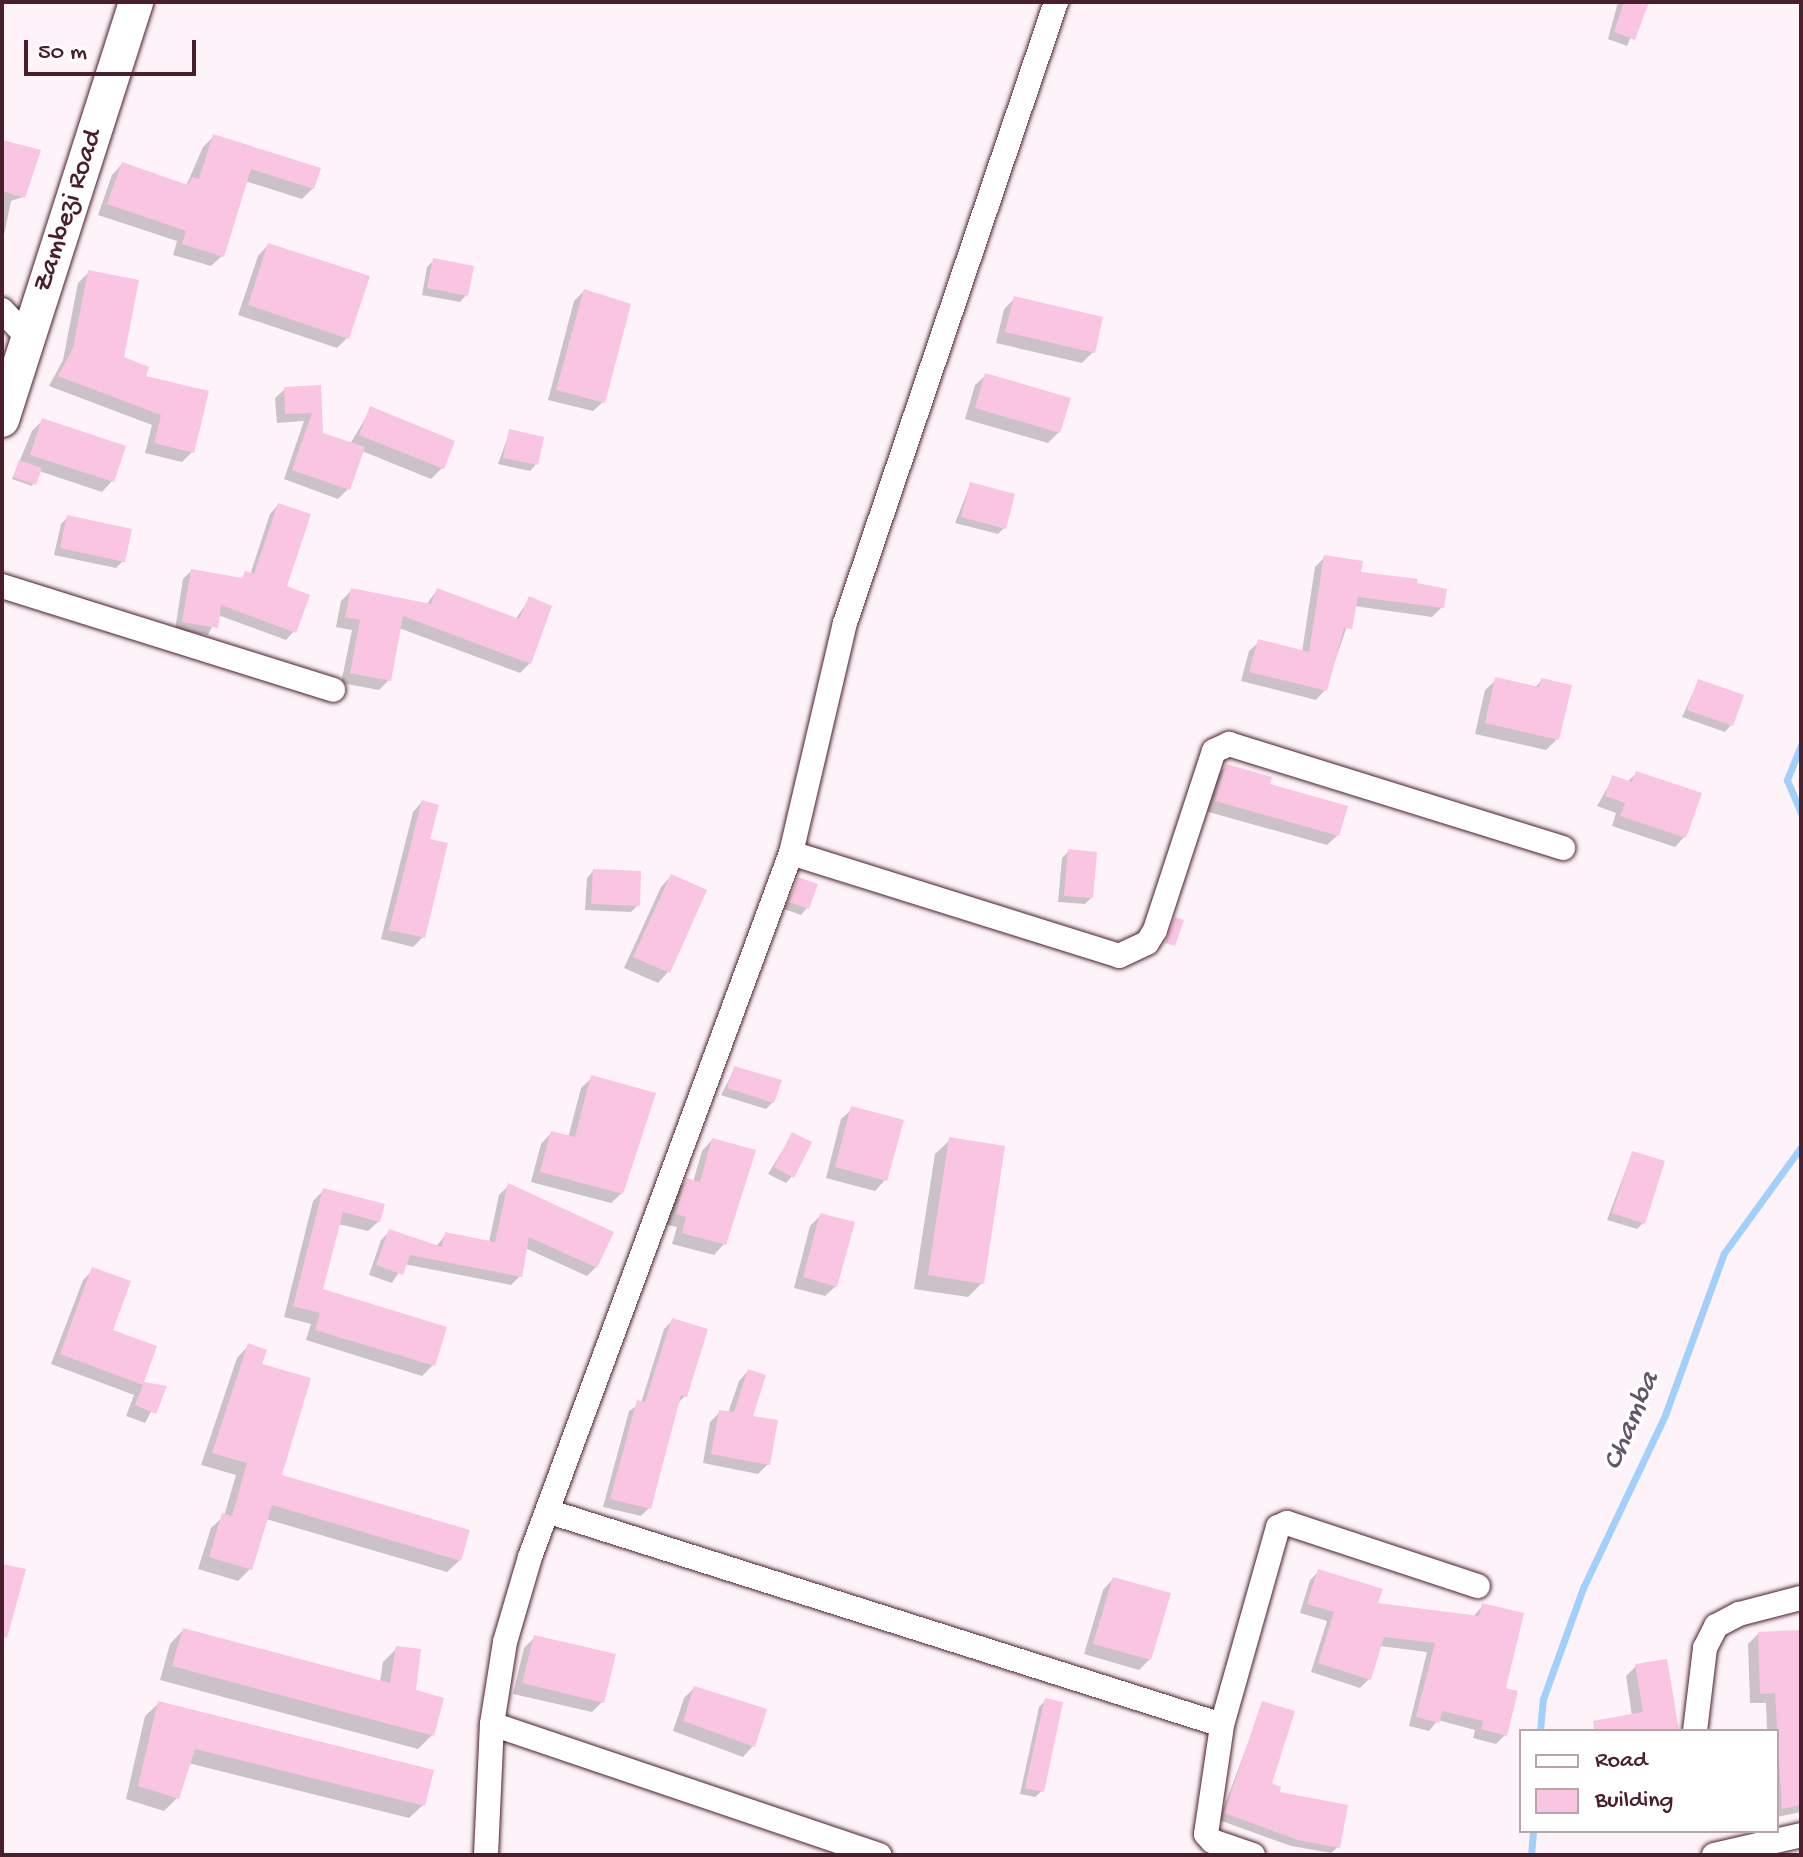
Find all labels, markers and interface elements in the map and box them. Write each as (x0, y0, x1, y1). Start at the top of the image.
scale bar (28, 24, 200, 74)
text: 50 m (38, 39, 87, 68)
street label: Zambezi Road (27, 125, 111, 297)
water label: Chamba (1596, 1368, 1670, 1476)
legend (1519, 1729, 1779, 1833)
text: Road (1595, 1747, 1647, 1776)
text: Building (1595, 1787, 1673, 1816)

